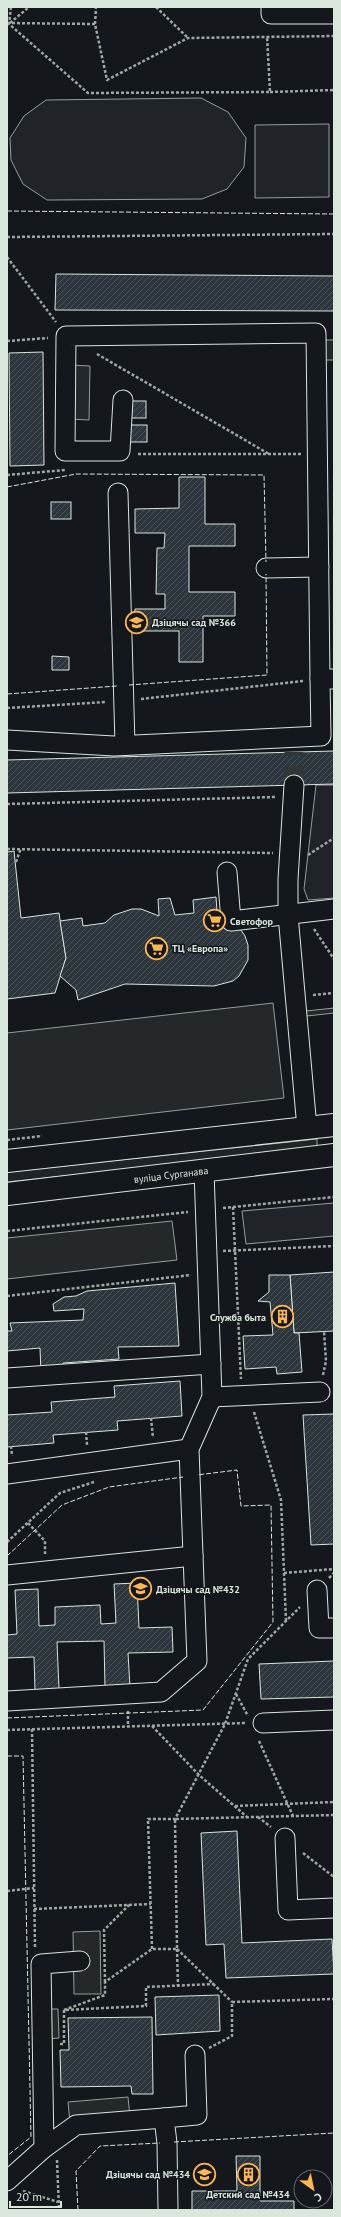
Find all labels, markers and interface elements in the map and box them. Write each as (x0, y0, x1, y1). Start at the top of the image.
school or university icon: Дзіцячы сад №366 (124, 609, 150, 635)
place label: Дзіцячы сад №366 (152, 616, 236, 629)
supermarket icon: Светофор (202, 908, 228, 934)
place label: Светофор (230, 915, 274, 928)
supermarket icon: ТЦ «Европа» (144, 935, 170, 961)
place label: ТЦ «Европа» (172, 942, 228, 955)
street label: вуліца Сурганава (133, 1164, 209, 1186)
building icon: Служба быта (269, 1304, 295, 1330)
place label: Служба быта (210, 1311, 266, 1324)
school or university icon: Дзіцячы сад №432 (127, 1576, 153, 1602)
place label: Дзіцячы сад №432 (156, 1583, 240, 1596)
school or university icon: Дзіцячы сад №434 (192, 2161, 218, 2187)
building icon: Детский сад №434 (235, 2161, 261, 2187)
place label: Дзіцячы сад №434 (106, 2168, 190, 2181)
north arrow (293, 2169, 333, 2209)
scale bar (10, 2183, 61, 2209)
place label: Детский сад №434 (206, 2188, 290, 2201)
text: 20 m (16, 2189, 42, 2204)
text: С (312, 2190, 325, 2205)

